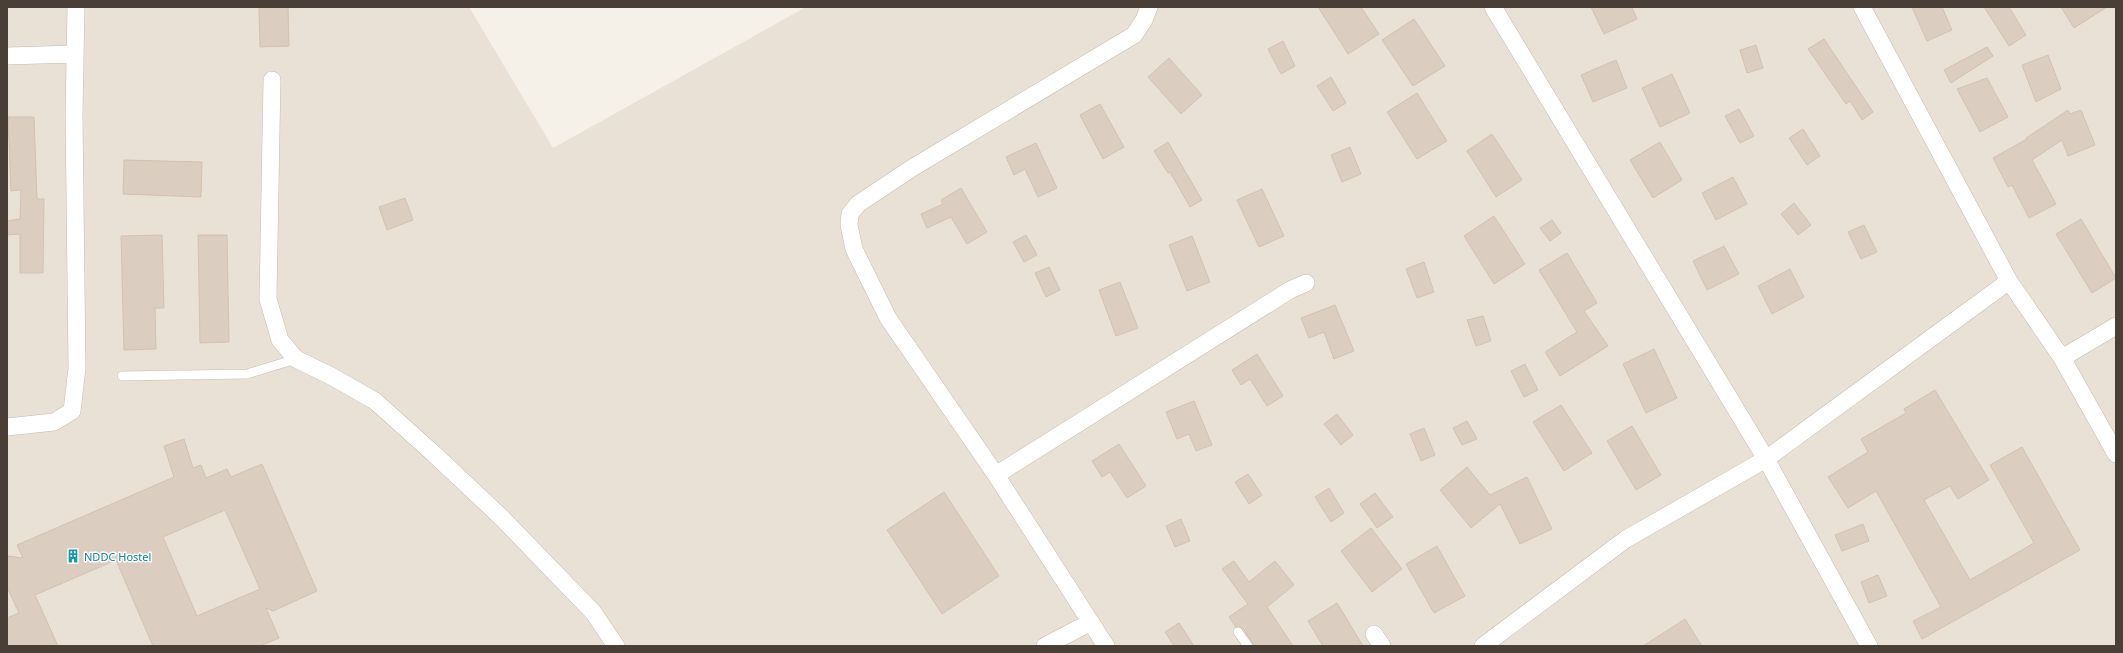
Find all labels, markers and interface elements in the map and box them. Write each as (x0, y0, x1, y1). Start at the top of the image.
building icon: NDDC Hostel (65, 548, 81, 564)
place label: NDDC Hostel (84, 549, 151, 564)

